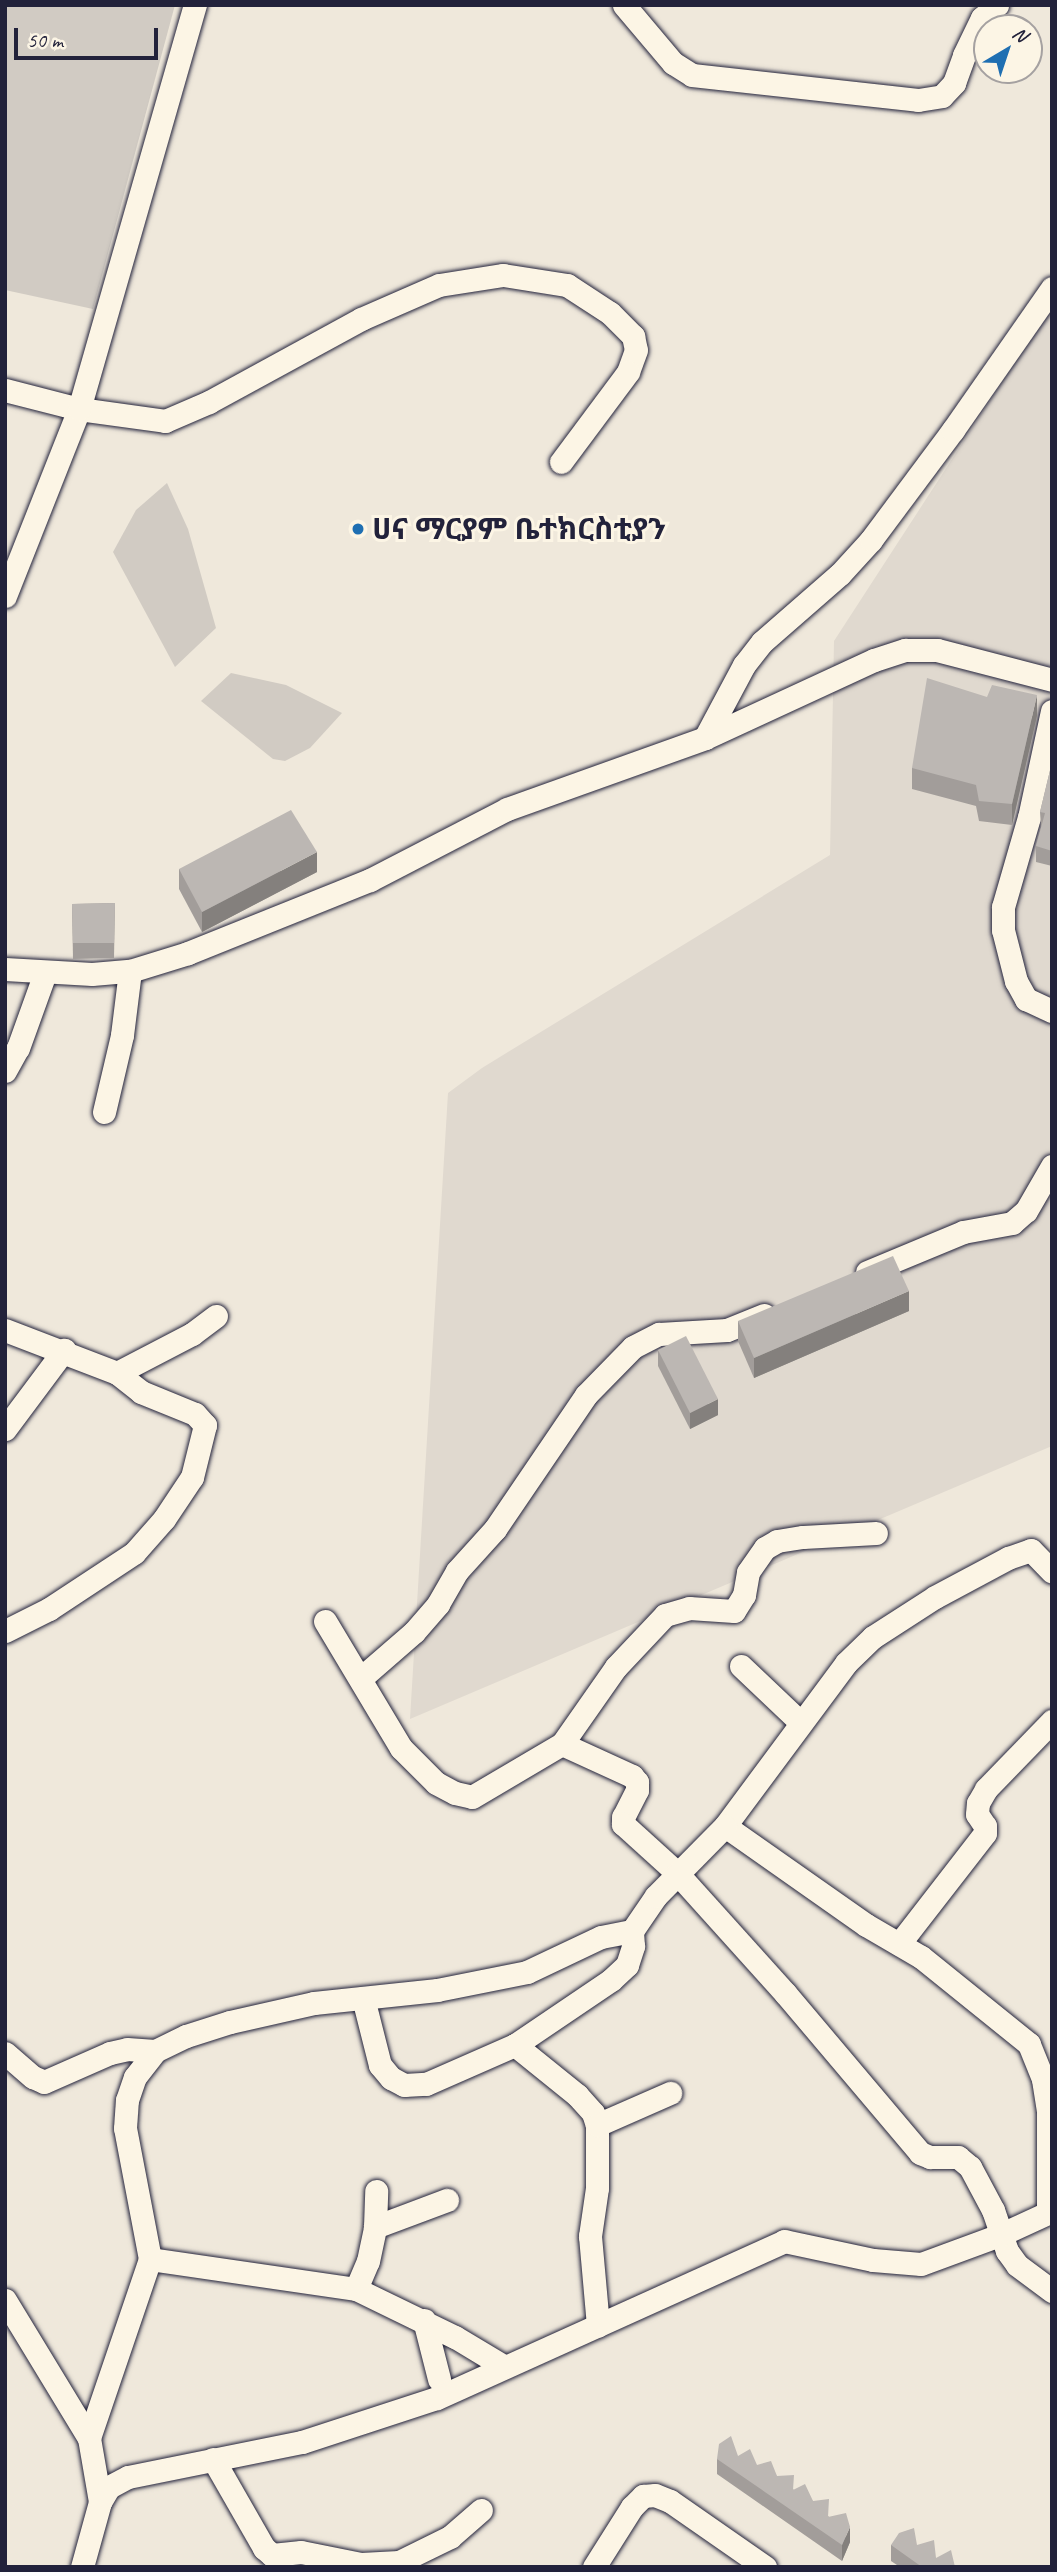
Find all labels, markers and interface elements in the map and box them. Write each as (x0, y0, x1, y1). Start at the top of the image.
scale bar (18, 14, 161, 58)
north arrow (973, 14, 1043, 84)
text: N (1008, 21, 1032, 47)
text: 50 m (27, 27, 63, 53)
place label: ሀና ማርያም ቤተክርስቲያን (372, 511, 666, 547)
marker: ሀና ማርያም ቤተክርስቲያን (350, 521, 366, 537)

